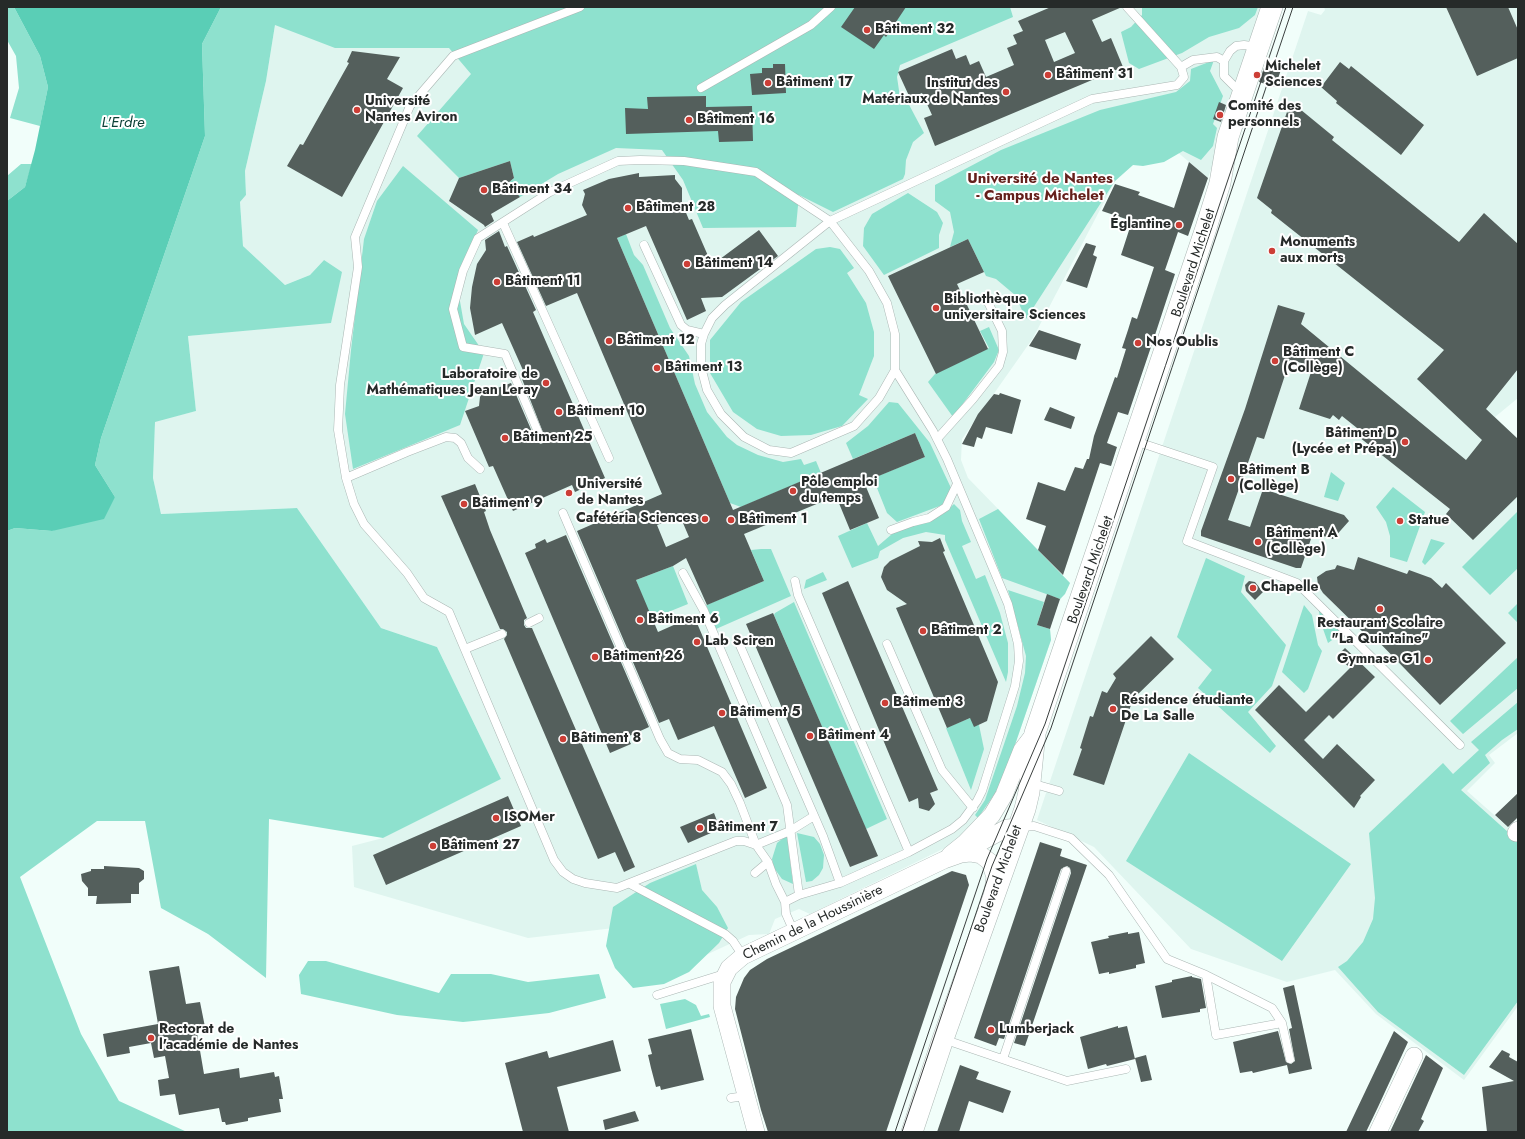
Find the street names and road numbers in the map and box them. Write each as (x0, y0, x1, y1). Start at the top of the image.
street label: Boulevard Michelet (1169, 207, 1219, 319)
street label: Boulevard Michelet (1065, 514, 1117, 626)
street label: Boulevard Michelet (972, 823, 1026, 935)
street label: Chemin de la Houssinière (740, 882, 886, 964)

